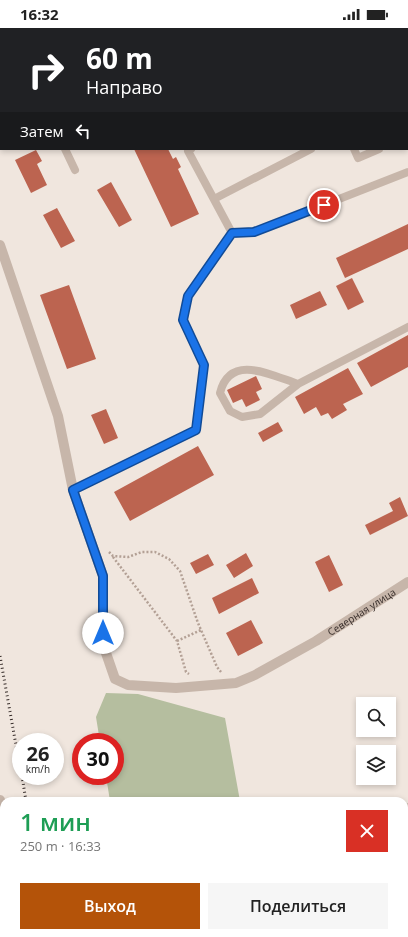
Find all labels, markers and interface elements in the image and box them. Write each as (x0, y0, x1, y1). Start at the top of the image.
text: 16:32 (20, 4, 59, 24)
text: 60 m (86, 39, 153, 77)
icon: right (20, 44, 72, 96)
text: Направо (86, 75, 163, 99)
icon: left (72, 120, 94, 142)
text: Затем (20, 121, 64, 141)
pin (307, 188, 341, 222)
icon: arrive (313, 194, 335, 216)
street label: Северная улица (325, 585, 398, 639)
position arrow (82, 612, 124, 654)
map controls (356, 697, 396, 785)
button: search (356, 697, 396, 737)
speed limit sign: 30 (72, 733, 124, 785)
text: 26 (27, 740, 49, 767)
button: layers (356, 745, 396, 785)
text: km/h (26, 762, 50, 776)
text: 1 мин (20, 805, 91, 838)
button: close (346, 810, 388, 852)
text: 250 m · 16:33 (20, 837, 101, 855)
button: Выход (20, 883, 200, 929)
button: Поделиться (208, 883, 388, 929)

